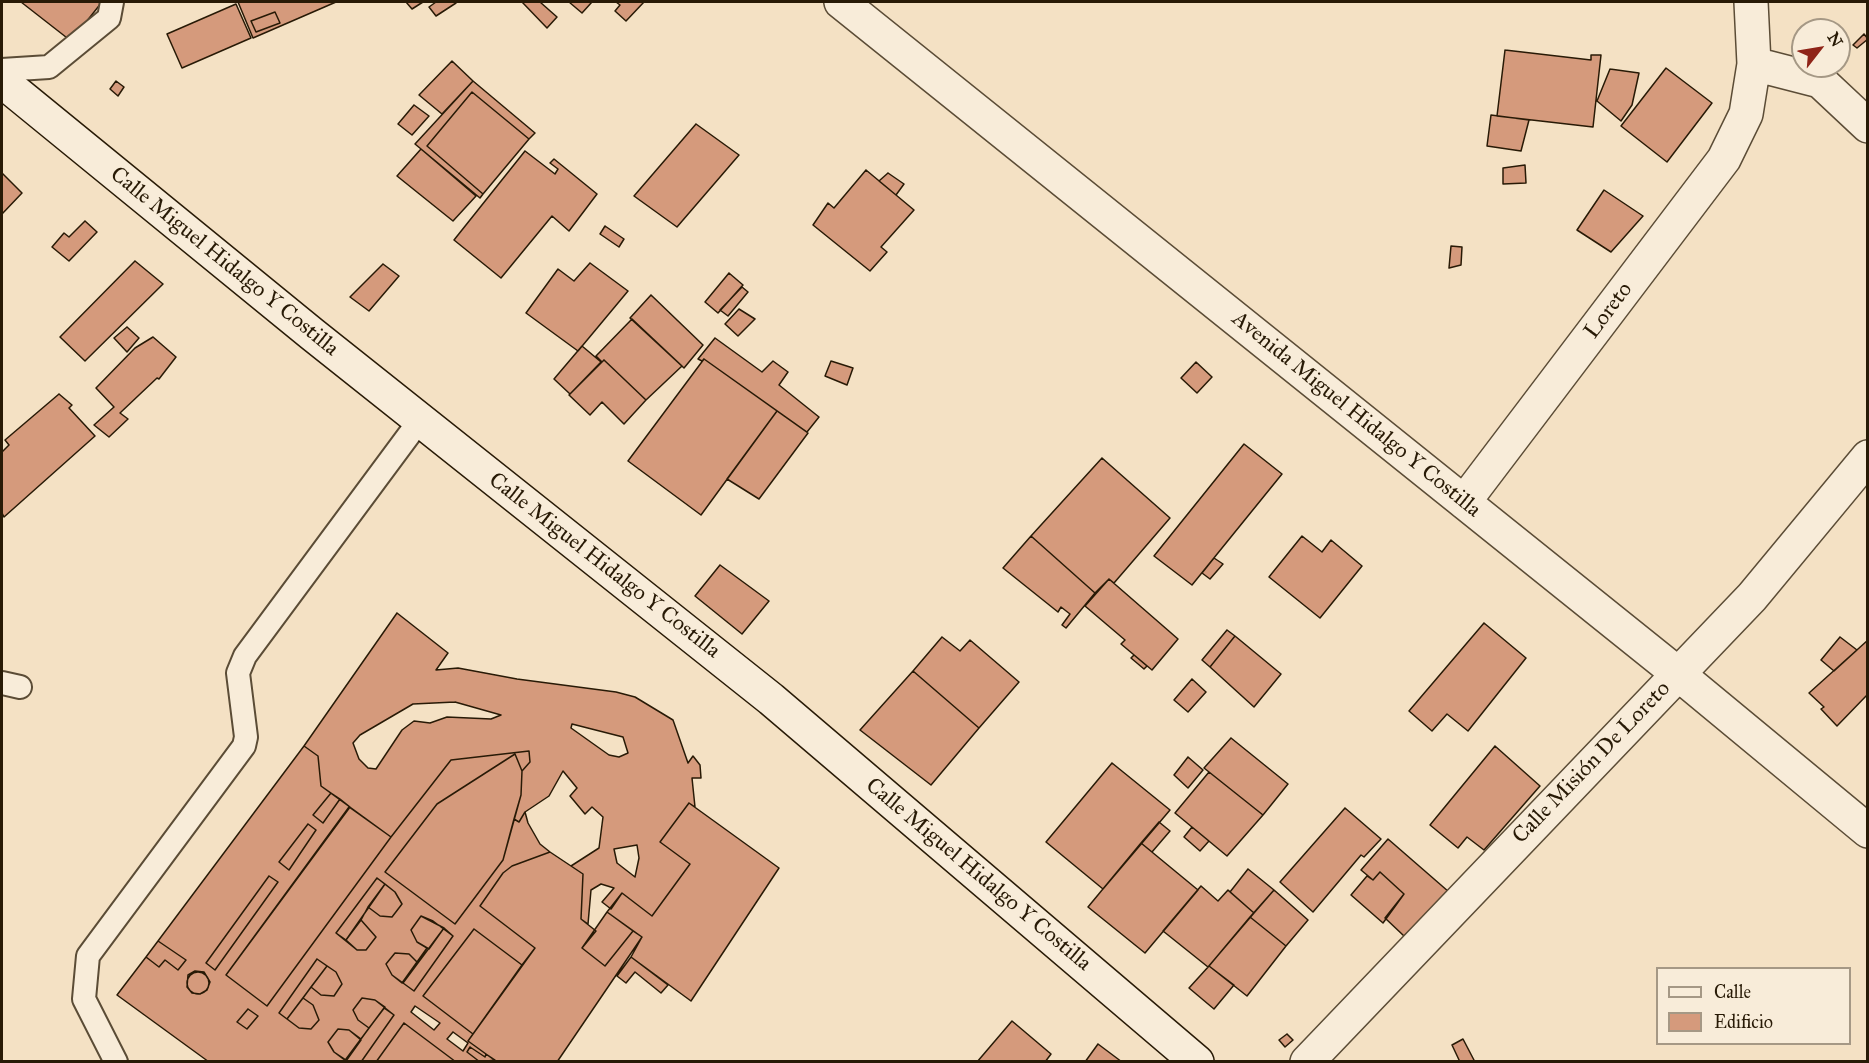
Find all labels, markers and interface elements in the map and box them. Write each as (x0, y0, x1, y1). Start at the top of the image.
north arrow (1791, 18, 1851, 78)
text: N (1823, 29, 1847, 50)
street label: Calle Miguel Hidalgo Y Costilla (104, 162, 344, 362)
street label: Loreto (1579, 278, 1639, 344)
street label: Avenida Miguel Hidalgo Y Costilla (1226, 306, 1486, 524)
street label: Calle Miguel Hidalgo Y Costilla (483, 467, 725, 665)
street label: Calle Misión De Loreto (1508, 676, 1676, 850)
street label: Calle Miguel Hidalgo Y Costilla (860, 773, 1096, 977)
legend (1656, 967, 1851, 1045)
text: Calle (1714, 981, 1751, 1003)
text: Edificio (1714, 1011, 1773, 1033)

